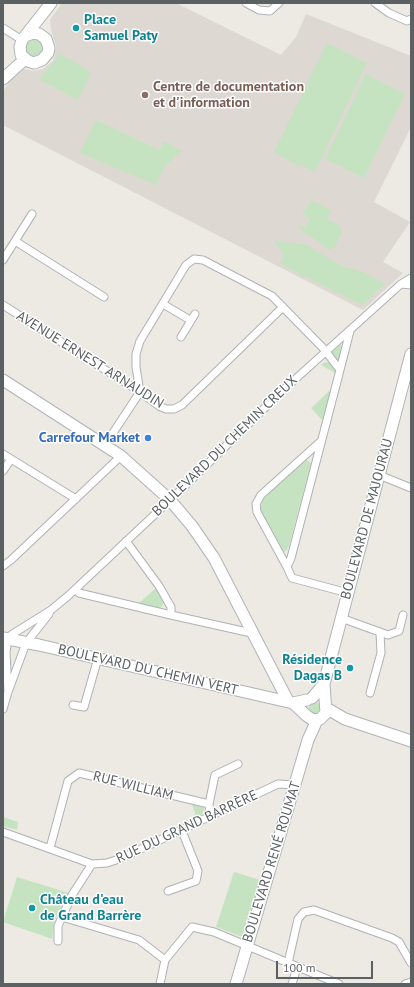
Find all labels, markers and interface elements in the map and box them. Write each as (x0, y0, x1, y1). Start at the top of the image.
place label: Place Samuel Paty (84, 12, 158, 44)
marker: Place Samuel Paty (71, 23, 81, 33)
place label: Centre de documentation et d'information (153, 79, 304, 112)
marker: Centre de documentation et d'information (140, 90, 150, 100)
street label: AVENUE ERNEST ARNAUDIN (13, 308, 167, 412)
street label: BOULEVARD DU CHEMIN CREUX (149, 372, 301, 520)
place label: Carrefour Market (39, 430, 140, 446)
marker: Carrefour Market (143, 433, 153, 443)
street label: BOULEVARD DE MAJOURAU (337, 437, 397, 601)
street label: BOULEVARD DU CHEMIN VERT (56, 641, 240, 699)
place label: Résidence Dagas B (282, 652, 342, 684)
marker: Résidence Dagas B (345, 663, 355, 673)
street label: RUE WILLIAM (91, 768, 175, 804)
street label: BOULEVARD RENÉ ROUMAT (239, 780, 305, 944)
street label: RUE DU GRAND BARRÈRE (114, 787, 260, 867)
place label: Château d'eau de Grand Barrère (40, 892, 141, 924)
marker: Château d'eau de Grand Barrère (27, 903, 37, 913)
scale bar (278, 953, 375, 979)
text: 100 m (283, 960, 316, 975)

